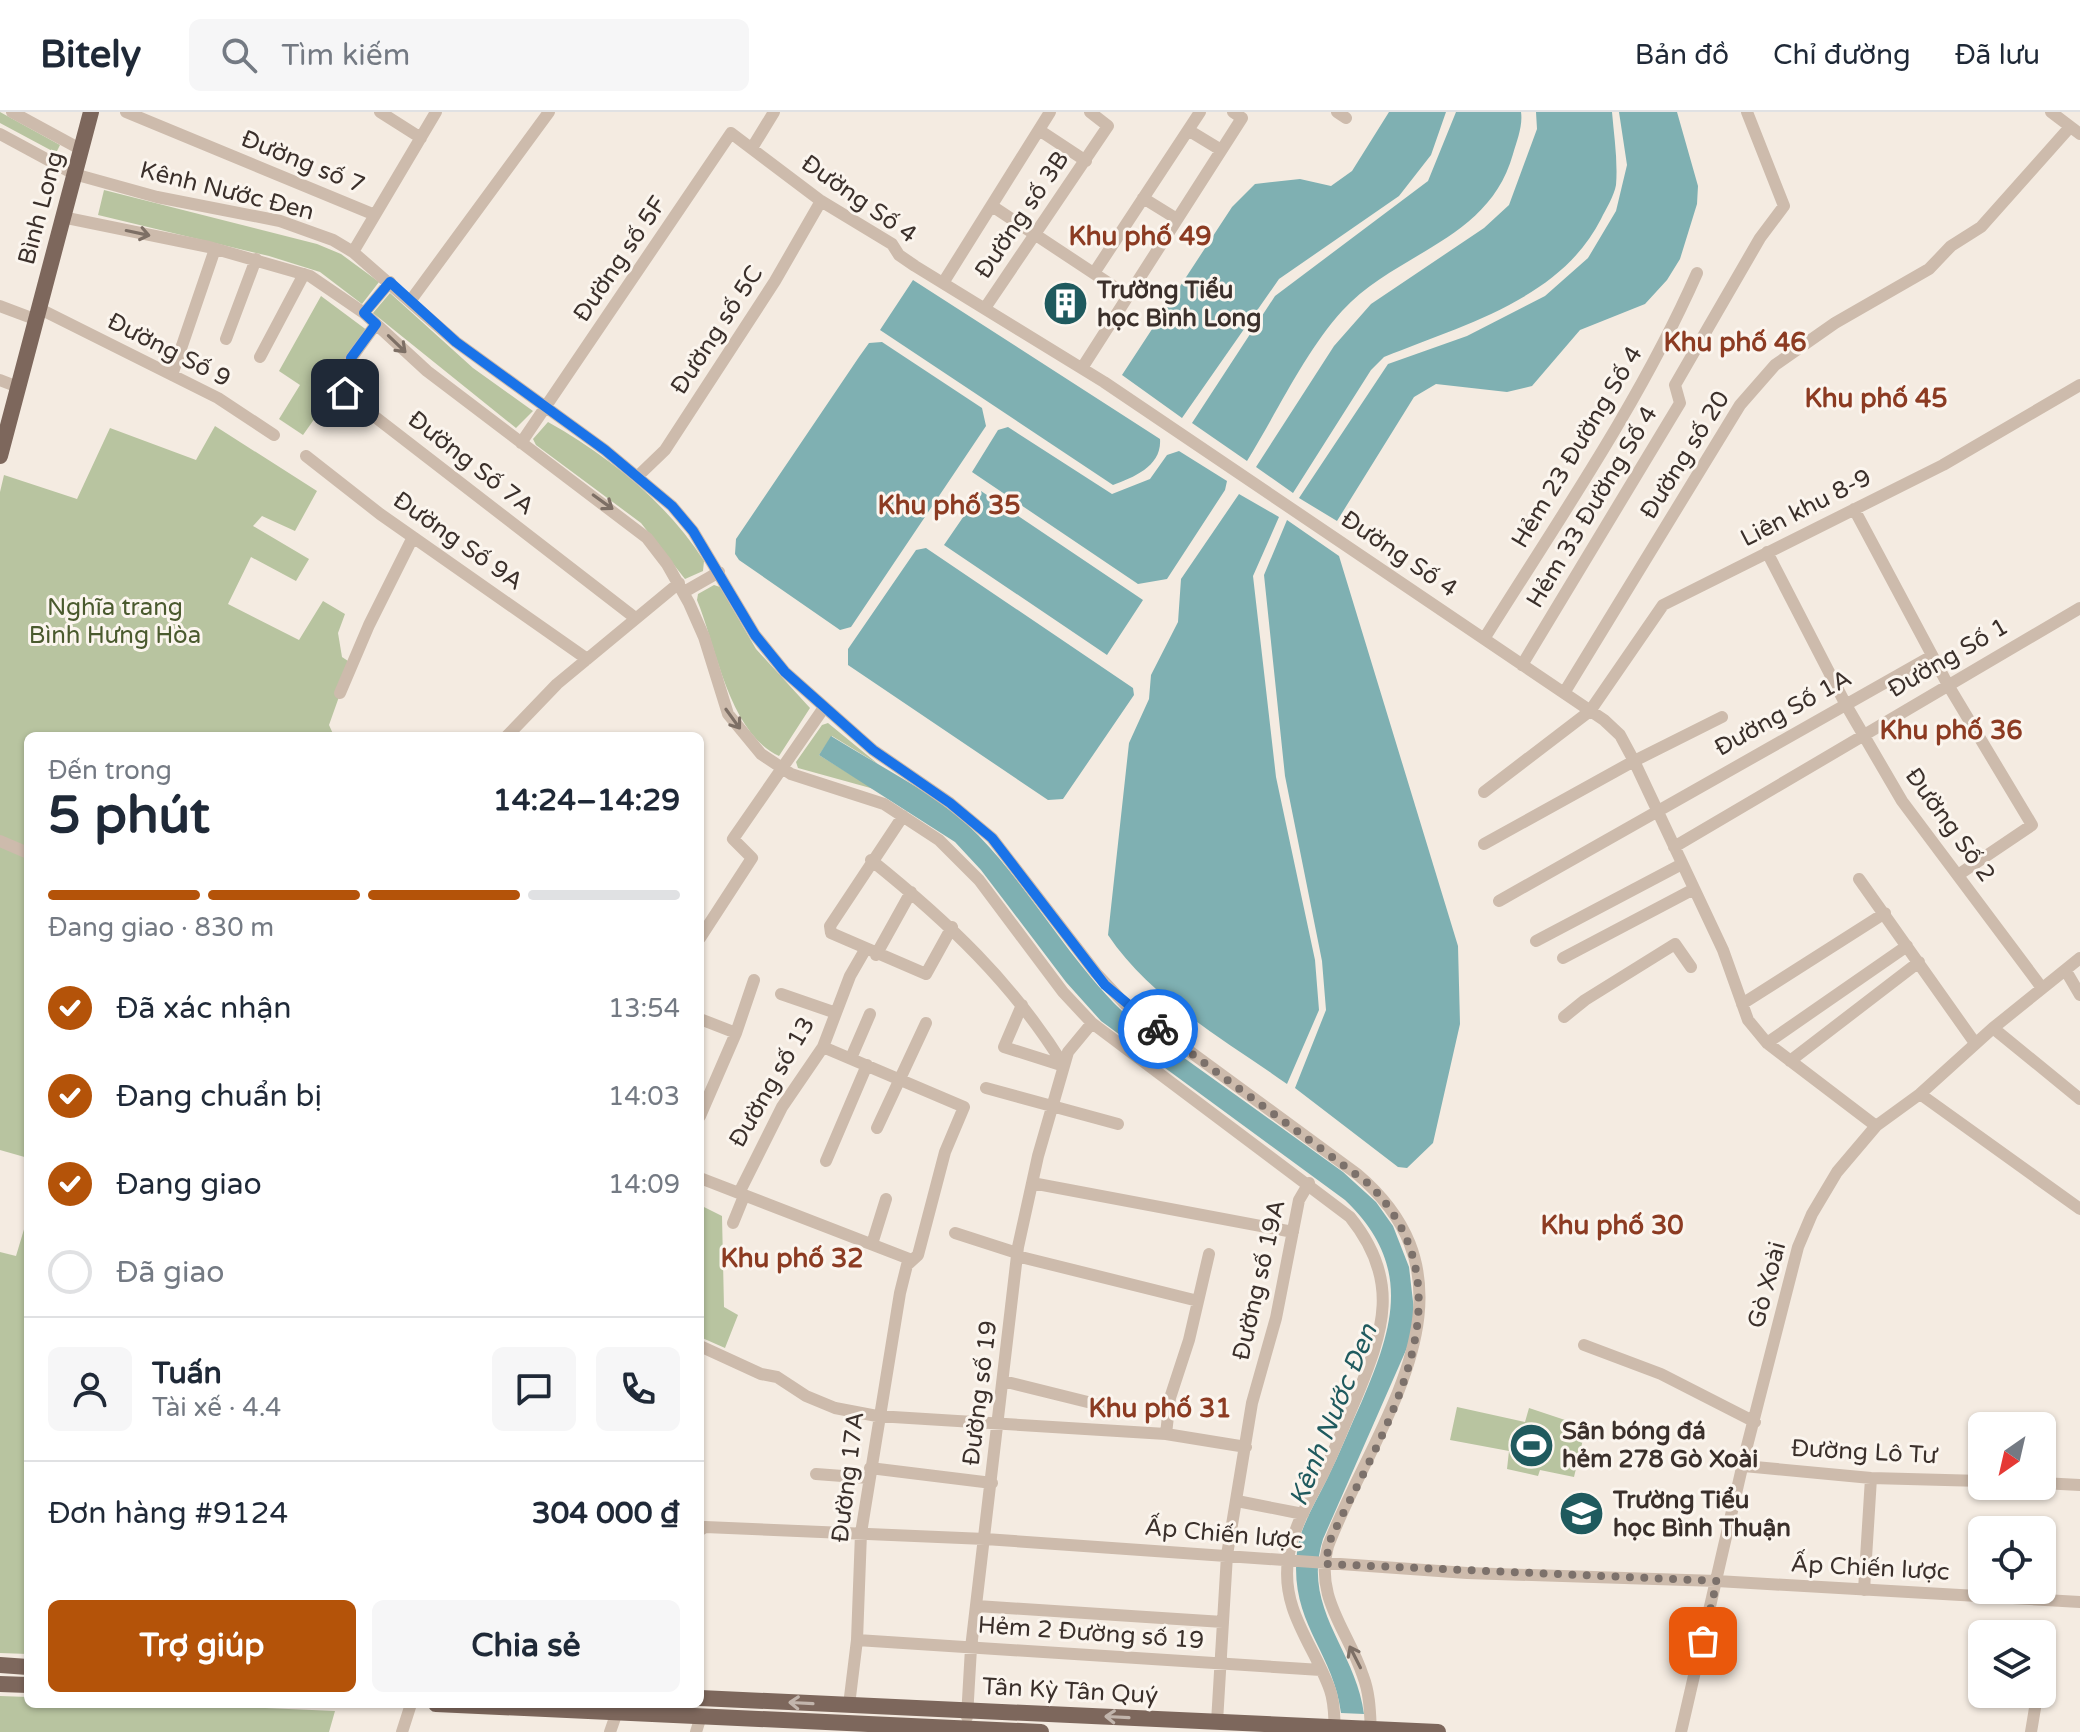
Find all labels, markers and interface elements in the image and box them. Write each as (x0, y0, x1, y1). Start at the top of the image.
search box (189, 19, 749, 91)
text: Bitely (40, 32, 141, 78)
icon: search (217, 33, 261, 77)
text: Tìm kiếm (281, 37, 410, 74)
text: Bản đồ (1635, 38, 1729, 72)
text: Chỉ đường (1773, 38, 1911, 72)
text: Đã lưu (1955, 38, 2040, 72)
street label: Đường số 7 (237, 124, 369, 200)
street label: Đường số 3B (969, 146, 1075, 284)
street label: Bình Long (12, 148, 70, 268)
street label: Đường Số 4 (796, 149, 922, 249)
street label: Kênh Nước Đen (137, 155, 317, 227)
street label: Đường số 5F (567, 191, 673, 327)
district label: Khu phố 49 (1068, 221, 1212, 252)
one-way arrow (125, 226, 150, 241)
street label: Đường số 5C (665, 260, 769, 400)
place label: Trường Tiểu học Bình Long (1096, 276, 1261, 333)
building icon: Trường Tiểu học Bình Long (1042, 280, 1090, 328)
street label: Đường Số 9 (103, 307, 235, 393)
district label: Khu phố 46 (1663, 327, 1807, 358)
one-way arrow (386, 334, 406, 353)
street label: Hẻm 23 Đường Số 4 (1505, 341, 1649, 553)
pin (311, 359, 379, 427)
icon: home (323, 371, 367, 415)
district label: Khu phố 45 (1804, 383, 1948, 414)
street label: Đường số 20 (1634, 385, 1736, 525)
street label: Hẻm 33 Đường Số 4 (1520, 401, 1664, 613)
street label: Đường Số 7A (402, 405, 540, 521)
street label: Liên khu 8-9 (1736, 463, 1876, 553)
street label: Đường Số 9A (387, 486, 529, 596)
district label: Khu phố 35 (877, 490, 1021, 521)
one-way arrow (591, 494, 613, 511)
street label: Đường Số 4 (1335, 504, 1463, 604)
park label: Nghĩa trang Bình Hưng Hòa (29, 593, 201, 650)
street label: Đường Số 1 (1883, 612, 2013, 704)
street label: Đường Số 1A (1709, 663, 1857, 763)
one-way arrow (725, 708, 741, 730)
district label: Khu phố 36 (1879, 715, 2023, 746)
text: Đến trong (48, 755, 172, 786)
street label: Đường Số 2 (1899, 762, 2001, 888)
text: 14:24–14:29 (493, 782, 680, 819)
text: 5 phút (48, 784, 210, 847)
text: Đang giao · 830 m (48, 912, 274, 943)
icon: check (48, 986, 92, 1030)
courier (1118, 989, 1198, 1069)
text: Đã xác nhận (116, 990, 292, 1027)
text: 13:54 (608, 993, 680, 1024)
icon: bike (1136, 1007, 1180, 1051)
street label: Đường số 13 (723, 1012, 821, 1152)
icon: check (48, 1074, 92, 1118)
text: Đang chuẩn bị (116, 1078, 322, 1115)
text: 14:03 (608, 1081, 680, 1112)
icon: check (48, 1162, 92, 1206)
text: Đang giao (116, 1166, 262, 1203)
text: 14:09 (608, 1169, 680, 1200)
street label: Đường số 19A (1226, 1197, 1292, 1363)
district label: Khu phố 30 (1540, 1210, 1684, 1241)
street label: Gò Xoài (1742, 1239, 1792, 1331)
district label: Khu phố 32 (720, 1243, 864, 1274)
text: Đã giao (116, 1254, 225, 1291)
water label: Kênh Nước Đen (1282, 1318, 1384, 1510)
street label: Đường số 19 (957, 1319, 1003, 1467)
button: person (48, 1347, 132, 1431)
button: chat (492, 1347, 576, 1431)
button: phone (596, 1347, 680, 1431)
text: Tuấn (152, 1355, 222, 1392)
text: Tài xế · 4.4 (152, 1392, 281, 1423)
district label: Khu phố 31 (1088, 1393, 1232, 1424)
street label: Đường 17A (826, 1410, 870, 1544)
north arrow (1968, 1412, 2056, 1500)
map controls (1968, 1412, 2056, 1708)
place label: Sân bóng đá hẻm 278 Gò Xoài (1562, 1417, 1758, 1474)
sports icon: Sân bóng đá hẻm 278 Gò Xoài (1507, 1421, 1555, 1469)
street label: Đường Lô Tư (1790, 1434, 1940, 1470)
place label: Trường Tiểu học Bình Thuận (1612, 1486, 1791, 1543)
school or university icon: Trường Tiểu học Bình Thuận (1558, 1490, 1606, 1538)
text: Đơn hàng #9124 (48, 1495, 288, 1532)
text: 304 000 ₫ (532, 1495, 680, 1532)
street label: Ấp Chiến lược (1143, 1511, 1305, 1555)
button: locate (1968, 1516, 2056, 1604)
street label: Ấp Chiến lược (1790, 1547, 1950, 1587)
button: Trợ giúp (48, 1600, 356, 1692)
button: Chia sẻ (372, 1600, 680, 1692)
pin (1669, 1607, 1737, 1675)
street label: Hẻm 2 Đường số 19 (977, 1611, 1205, 1655)
icon: bag (1681, 1619, 1725, 1663)
button: layers (1968, 1620, 2056, 1708)
one-way arrow (1346, 1645, 1362, 1669)
street label: Tân Kỳ Tân Quý (981, 1672, 1159, 1710)
one-way arrow (788, 1695, 815, 1710)
one-way arrow (1104, 1710, 1131, 1725)

